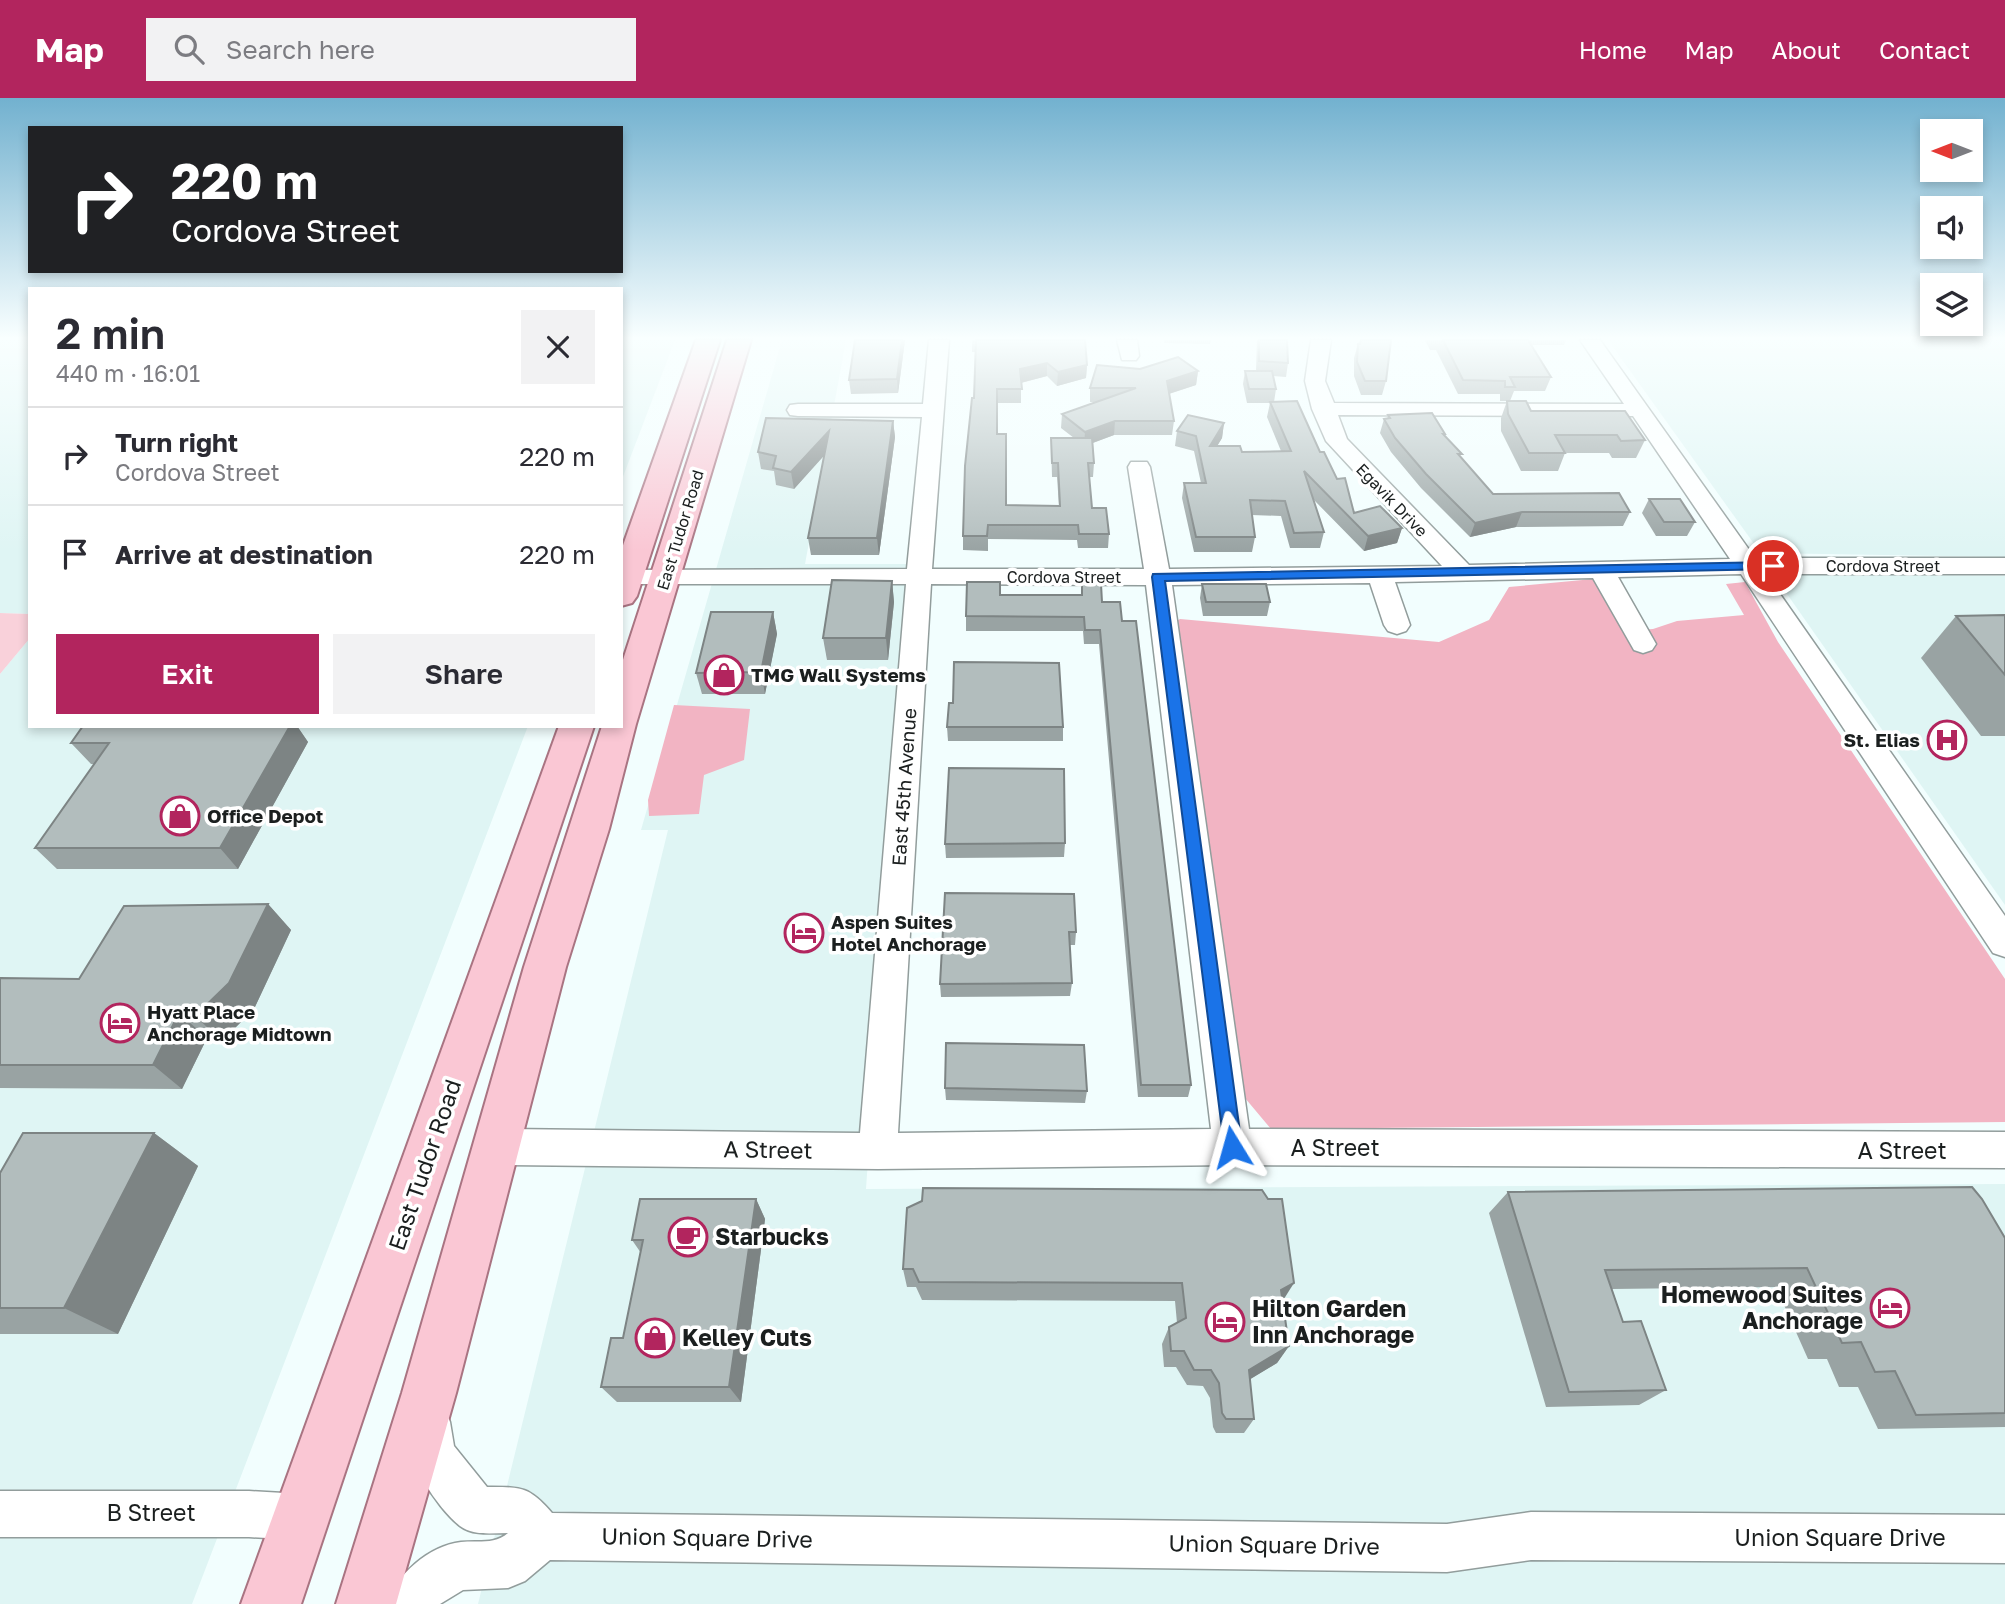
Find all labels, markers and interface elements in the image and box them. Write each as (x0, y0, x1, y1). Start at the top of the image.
search box (146, 18, 636, 81)
text: Map (35, 30, 104, 69)
icon: search (170, 30, 208, 68)
text: Search here (226, 34, 375, 65)
text: Home (1579, 35, 1647, 64)
text: Map (1685, 35, 1734, 64)
text: About (1772, 35, 1841, 64)
text: Contact (1879, 35, 1970, 64)
north arrow (1920, 119, 1983, 182)
map controls (1920, 119, 1983, 336)
text: 220 m (171, 151, 318, 210)
icon: right (56, 154, 147, 245)
button: sound (1920, 196, 1983, 259)
text: Cordova Street (171, 211, 400, 249)
button: layers (1920, 273, 1983, 336)
text: 2 min (56, 308, 165, 358)
button: close (521, 310, 595, 384)
text: 440 m · 16:01 (56, 359, 200, 387)
text: Turn right (115, 427, 238, 458)
icon: right (56, 437, 94, 475)
text: 220 m (519, 441, 595, 472)
text: Cordova Street (115, 458, 280, 486)
street label: Egavik Drive (1352, 459, 1432, 541)
street label: East Tudor Road (652, 468, 708, 592)
icon: arrive (56, 535, 94, 573)
pin (1743, 536, 1803, 596)
text: Arrive at destination (115, 539, 373, 570)
text: 220 m (519, 539, 595, 570)
icon: arrive (1754, 547, 1792, 585)
street label: Cordova Street (1826, 556, 1940, 576)
street label: Cordova Street (1007, 567, 1121, 587)
button: Exit (56, 634, 319, 714)
button: Share (333, 634, 595, 714)
shop icon: TMG Wall Systems (703, 654, 745, 696)
place label: TMG Wall Systems (751, 663, 926, 686)
street label: East 45th Avenue (887, 707, 920, 867)
hospital icon: St. Elias (1926, 719, 1968, 761)
place label: St. Elias (1843, 728, 1920, 751)
shop icon: Office Depot (159, 795, 201, 837)
place label: Office Depot (207, 804, 324, 827)
place label: Aspen Suites Hotel Anchorage (831, 910, 987, 955)
hotel icon: Aspen Suites Hotel Anchorage (783, 912, 825, 954)
place label: Hyatt Place Anchorage Midtown (147, 1000, 332, 1045)
hotel icon: Hyatt Place Anchorage Midtown (99, 1002, 141, 1044)
street label: East Tudor Road (382, 1075, 466, 1254)
position arrow (1195, 1110, 1269, 1184)
street label: A Street (1290, 1133, 1380, 1161)
street label: A Street (723, 1134, 813, 1164)
street label: A Street (1857, 1136, 1947, 1164)
cafe icon: Starbucks (667, 1216, 709, 1258)
place label: Starbucks (715, 1222, 829, 1250)
place label: Homewood Suites Anchorage (1661, 1280, 1863, 1334)
hotel icon: Homewood Suites Anchorage (1869, 1287, 1911, 1329)
place label: Hilton Garden Inn Anchorage (1252, 1294, 1414, 1348)
hotel icon: Hilton Garden Inn Anchorage (1204, 1301, 1246, 1343)
shop icon: Kelley Cuts (634, 1317, 676, 1359)
place label: Kelley Cuts (682, 1323, 812, 1351)
street label: B Street (106, 1498, 196, 1526)
street label: Union Square Drive (601, 1521, 813, 1553)
street label: Union Square Drive (1734, 1523, 1946, 1551)
street label: Union Square Drive (1168, 1528, 1380, 1560)

